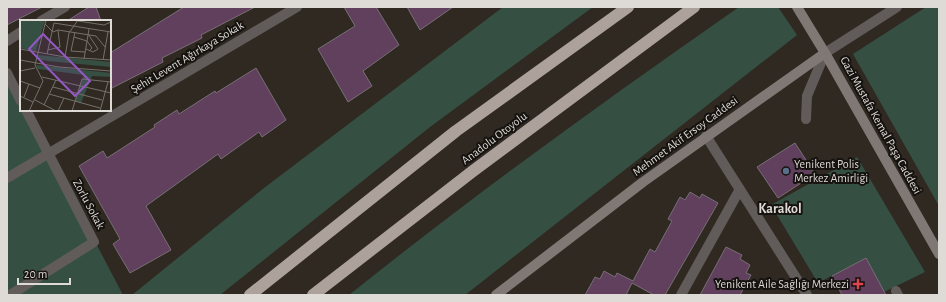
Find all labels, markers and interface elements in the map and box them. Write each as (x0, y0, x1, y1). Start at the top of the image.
street label: Şehit Levent Ağırkaya Sokak (129, 18, 246, 96)
inset map (20, 20, 111, 111)
street label: Gazi Mustafa Kemal Paşa Caddesi (838, 54, 924, 196)
street label: Mehmet Akif Ersoy Caddesi (630, 94, 740, 179)
street label: Anadolu Otoyolu (459, 110, 530, 167)
place label: Yenikent Polis Merkez Amirliği (794, 158, 868, 184)
marker: Yenikent Polis Merkez Amirliği (781, 166, 791, 176)
street label: Zorlu Sokak (71, 177, 107, 231)
district label: Karakol (758, 202, 802, 216)
scale bar (18, 260, 70, 286)
text: 20 m (24, 268, 47, 280)
place label: Yenikent Aile Sağlığı Merkezi (715, 278, 849, 290)
marker: Yenikent Aile Sağlığı Merkezi (852, 278, 864, 290)

